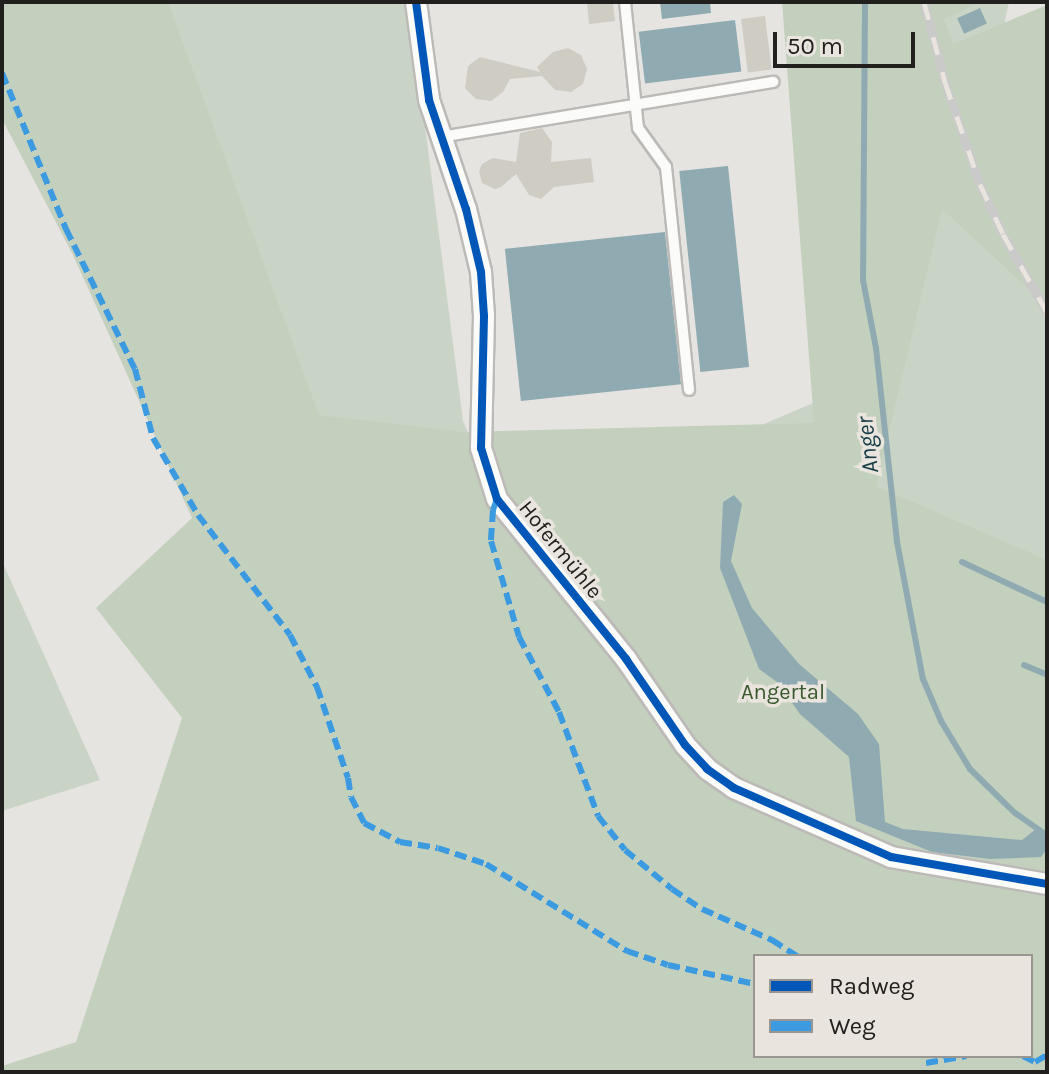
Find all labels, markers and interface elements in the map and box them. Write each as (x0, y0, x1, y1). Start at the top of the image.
scale bar (777, 16, 919, 66)
text: 50 m (787, 32, 843, 60)
water label: Anger (851, 415, 885, 475)
street label: Hofermühle (513, 496, 607, 604)
park label: Angertal (741, 680, 825, 706)
legend (753, 954, 1033, 1058)
text: Radweg (829, 972, 914, 1000)
text: Weg (829, 1012, 876, 1040)

